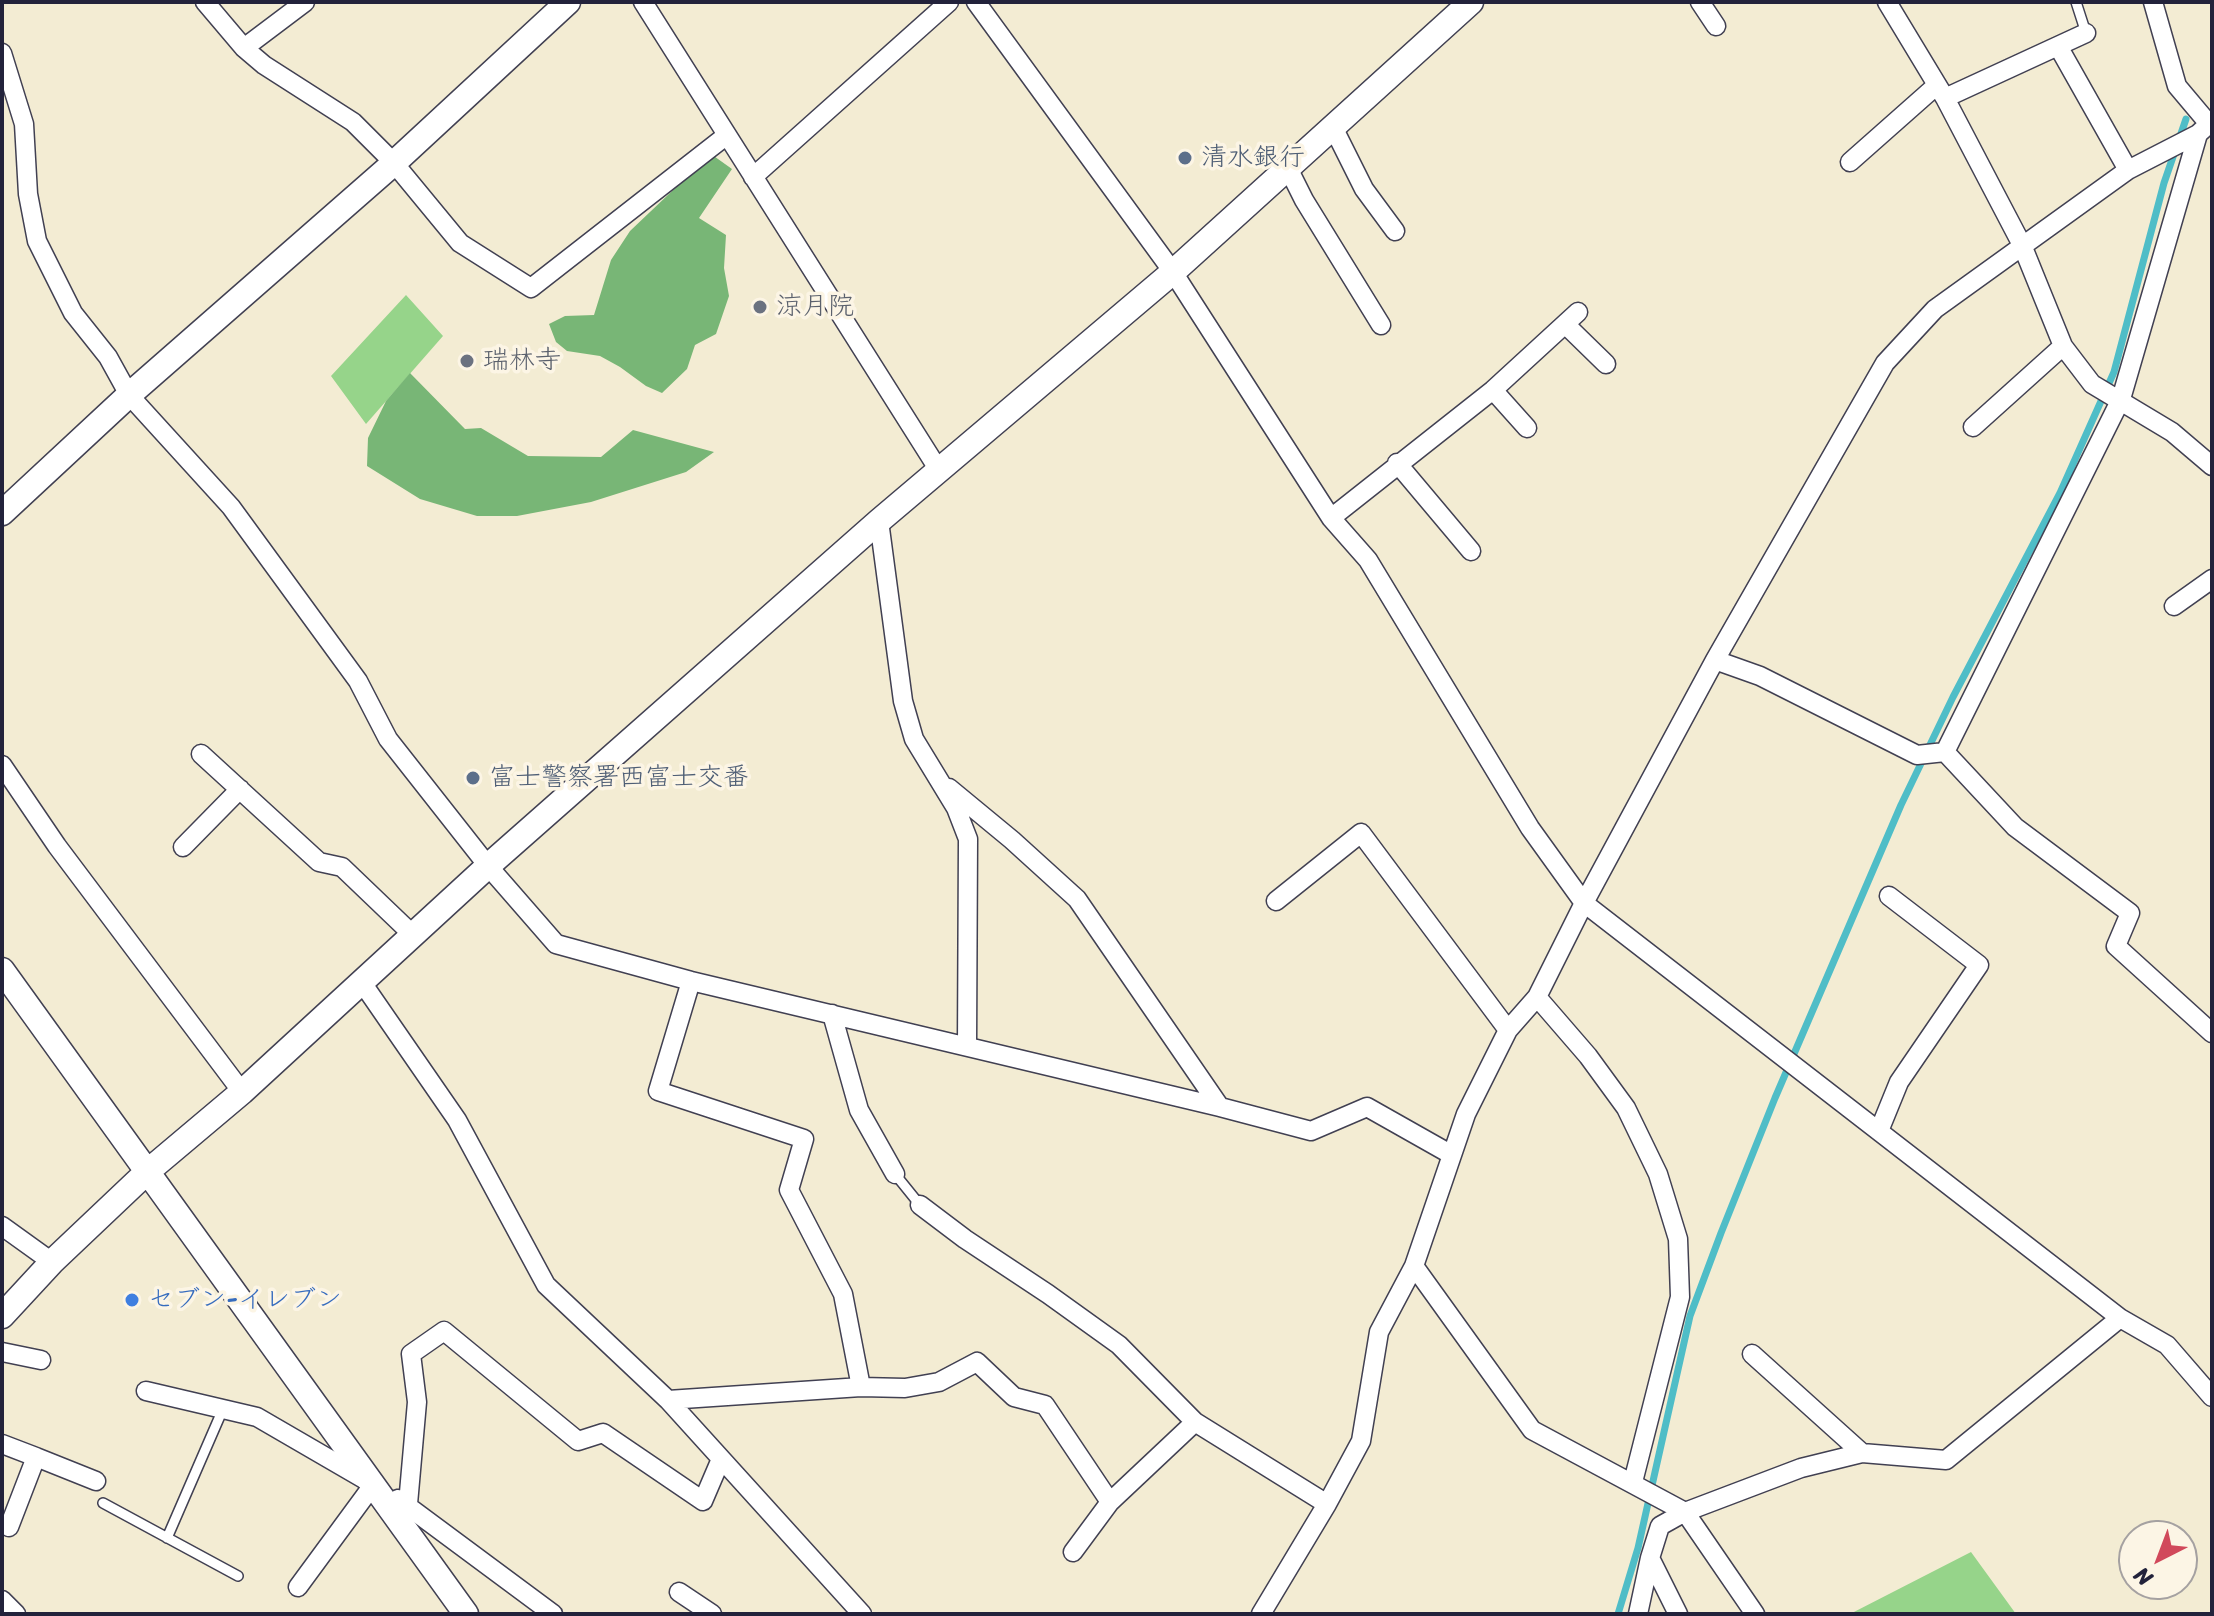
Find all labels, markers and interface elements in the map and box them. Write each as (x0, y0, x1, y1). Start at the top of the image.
place label: 清水銀行 (1201, 142, 1305, 174)
marker: 清水銀行 (1176, 149, 1194, 167)
place label: 涼月院 (776, 291, 854, 323)
marker: 涼月院 (751, 298, 769, 316)
place label: 瑞林寺 (483, 345, 561, 377)
marker: 瑞林寺 (458, 352, 476, 370)
place label: 富士警察署西富士交番 (489, 762, 749, 794)
marker: 富士警察署西富士交番 (464, 769, 482, 787)
place label: セブン-イレブン (148, 1284, 342, 1316)
marker: セブン-イレブン (123, 1291, 141, 1309)
north arrow (2118, 1520, 2198, 1600)
text: N (2124, 1557, 2162, 1596)

